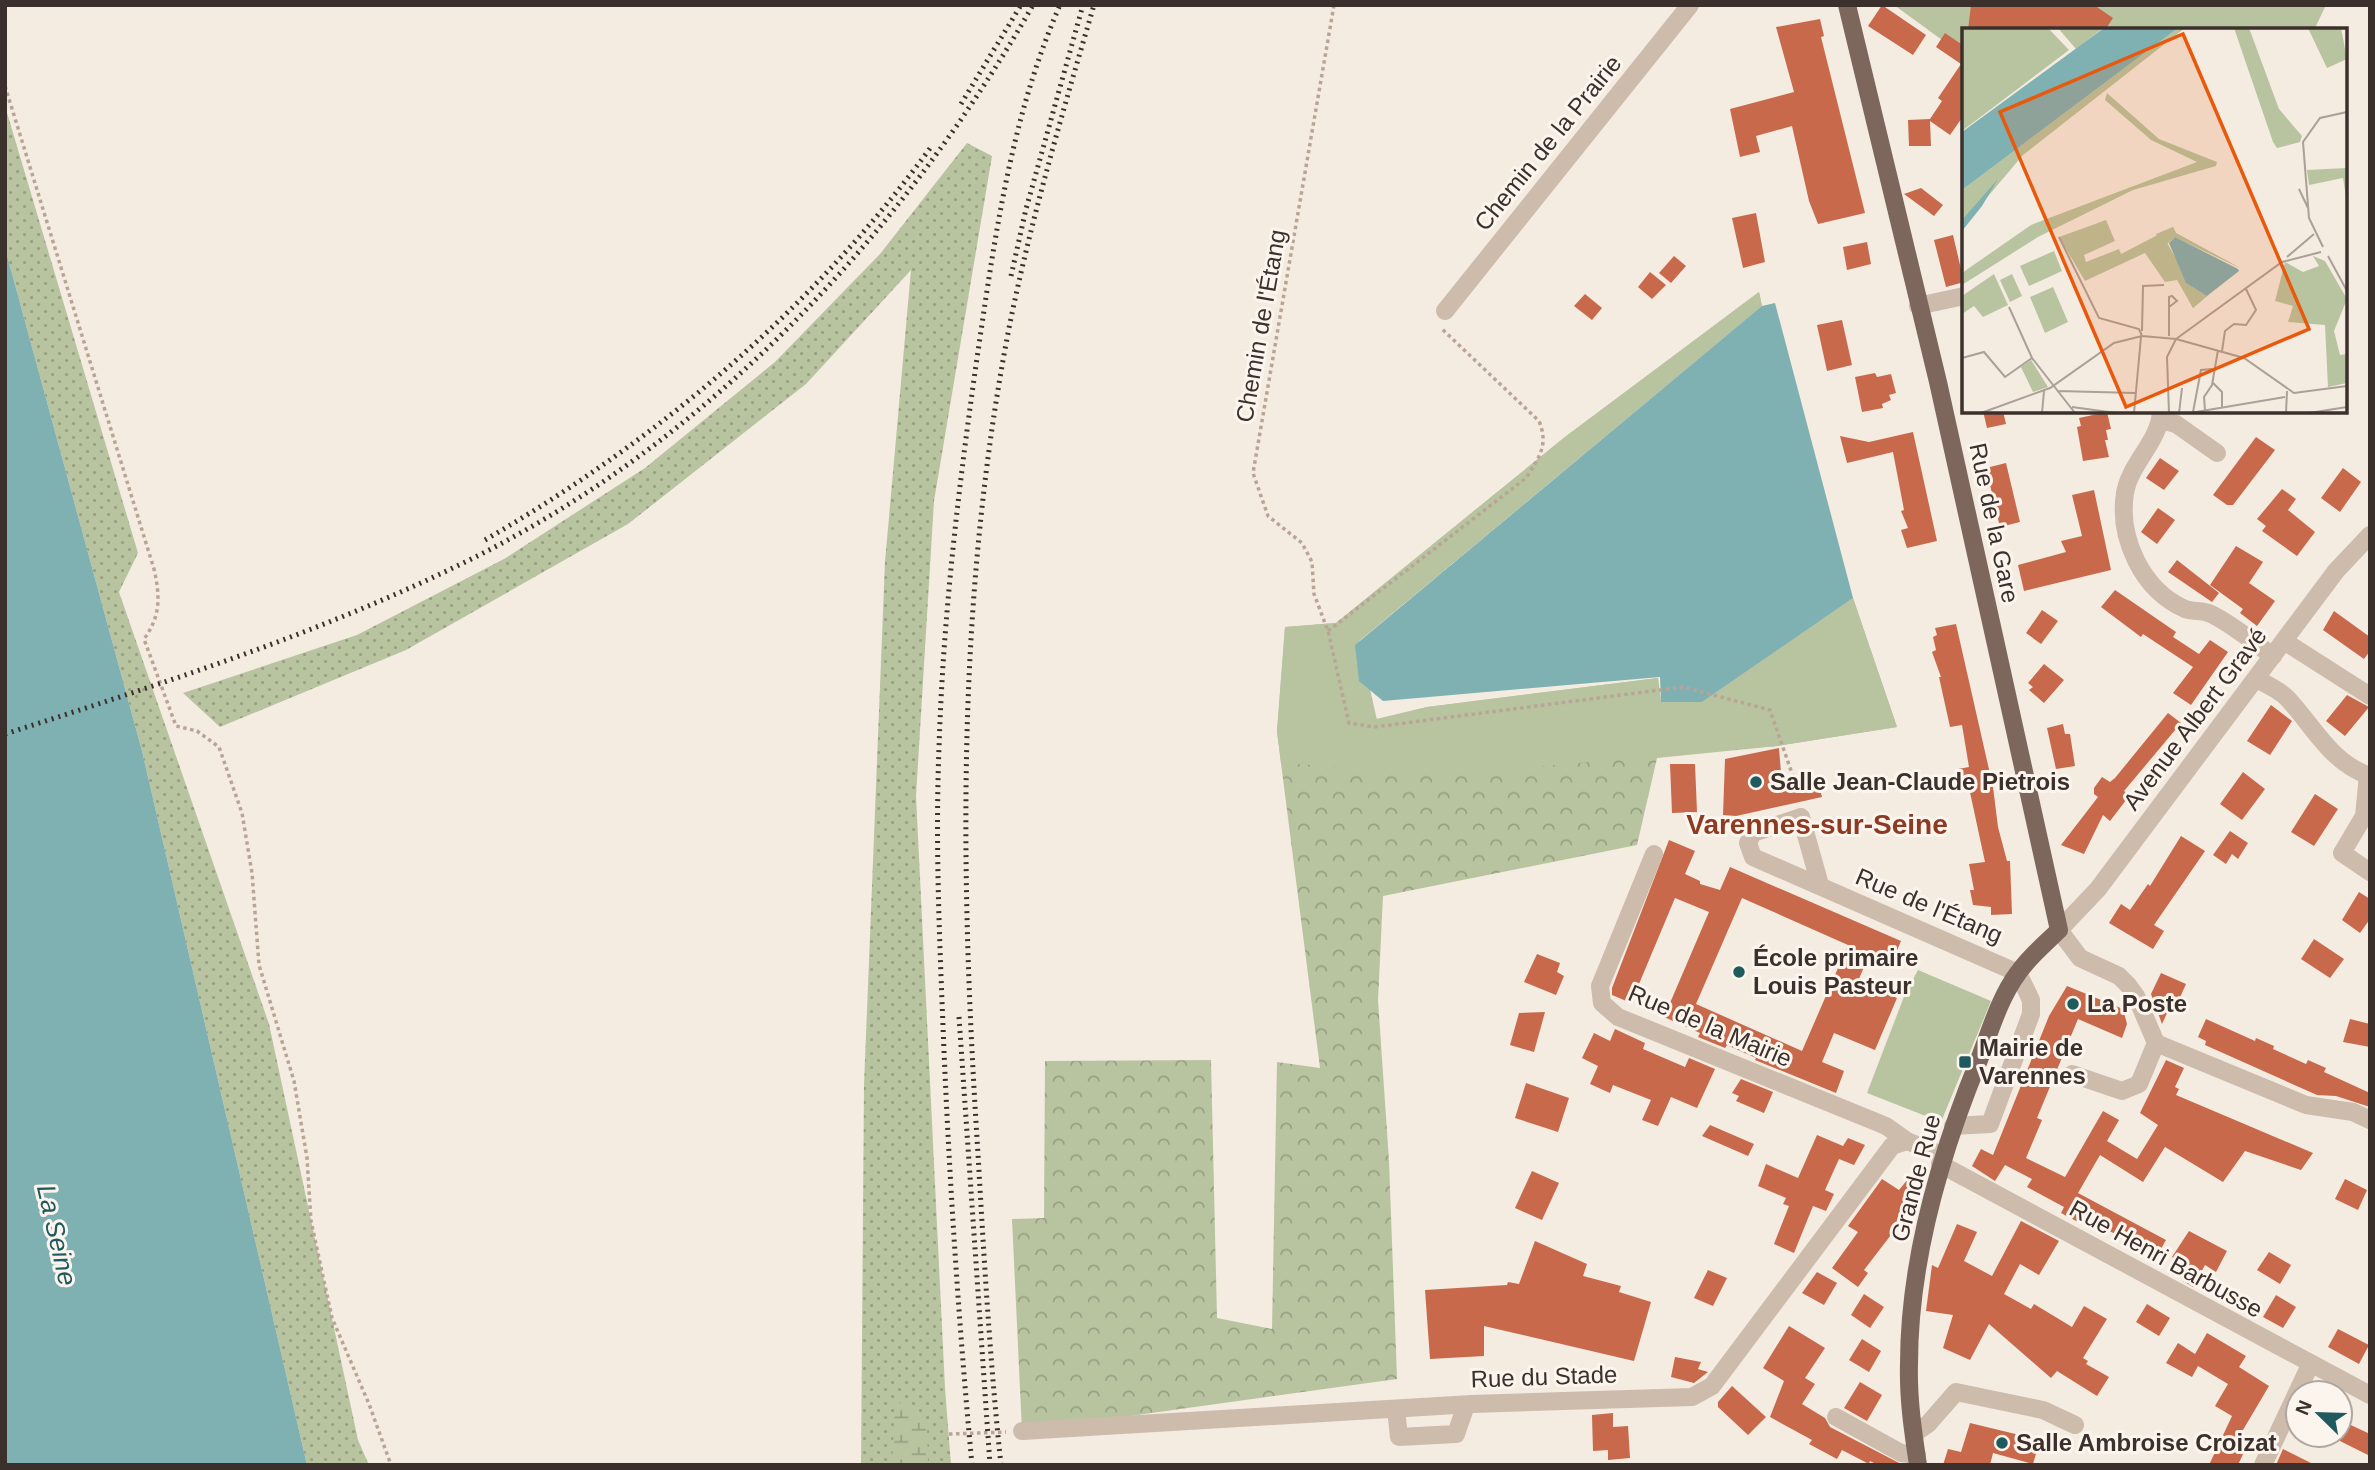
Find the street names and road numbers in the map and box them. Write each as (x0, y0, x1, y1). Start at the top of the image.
street label: Chemin de la Prairie (1469, 50, 1627, 236)
street label: Chemin de l'Étang (1230, 227, 1291, 424)
street label: Rue de la Gare (1964, 440, 2025, 605)
street label: Avenue Albert Gravé (2117, 622, 2272, 815)
street label: Rue de l'Étang (1852, 862, 2007, 949)
street label: Rue de la Mairie (1624, 979, 1796, 1072)
street label: Grande Rue (1886, 1111, 1945, 1245)
street label: Rue Henri Barbusse (2065, 1194, 2267, 1323)
street label: Rue du Stade (1470, 1360, 1618, 1393)

